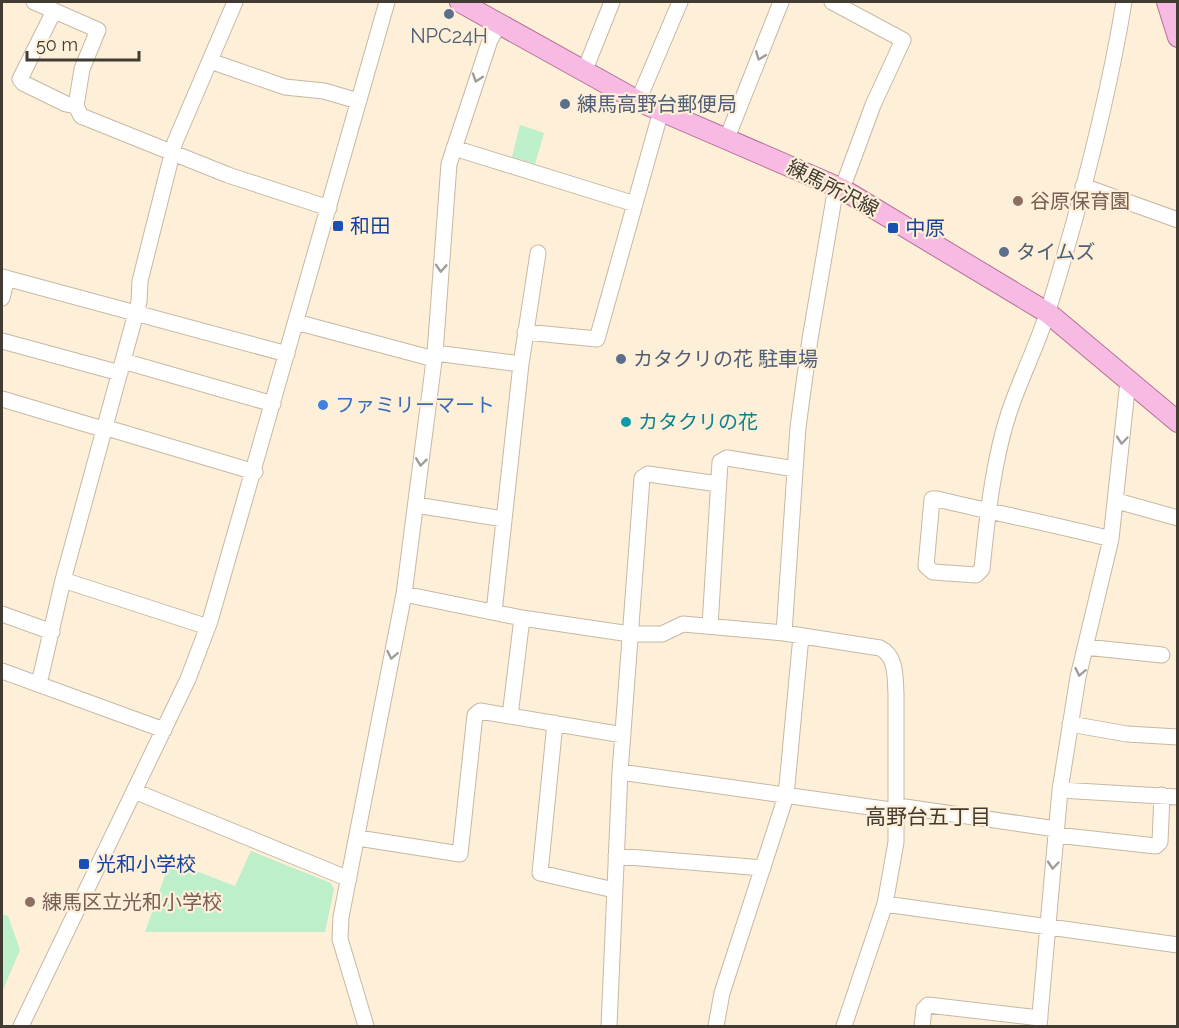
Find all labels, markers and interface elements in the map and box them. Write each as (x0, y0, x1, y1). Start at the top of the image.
marker: NPC24H (442, 7, 456, 21)
scale bar (27, 24, 140, 62)
place label: NPC24H (410, 24, 488, 48)
text: 50 m (36, 34, 78, 55)
one-way arrow (754, 50, 767, 61)
one-way arrow (472, 72, 485, 83)
place label: 練馬高野台郵便局 (577, 92, 737, 116)
marker: 練馬高野台郵便局 (558, 97, 572, 111)
street label: 練馬所沢線 (783, 155, 883, 221)
place label: 谷原保育園 (1030, 189, 1130, 213)
marker: 谷原保育園 (1011, 194, 1025, 208)
place label: 和田 (350, 214, 390, 238)
place label: 中原 (905, 216, 945, 240)
marker: 和田 (331, 219, 345, 233)
marker: 中原 (886, 221, 900, 235)
place label: タイムズ (1016, 240, 1096, 264)
marker: タイムズ (997, 245, 1011, 259)
one-way arrow (435, 264, 448, 273)
place label: カタクリの花 駐車場 (633, 347, 818, 371)
marker: カタクリの花 駐車場 (614, 352, 628, 366)
place label: ファミリーマート (335, 393, 495, 417)
marker: ファミリーマート (316, 398, 330, 412)
place label: カタクリの花 (638, 410, 758, 434)
marker: カタクリの花 (619, 415, 633, 429)
one-way arrow (1116, 435, 1129, 444)
one-way arrow (415, 458, 428, 467)
one-way arrow (386, 650, 399, 660)
one-way arrow (1074, 667, 1087, 677)
district label: 高野台五丁目 (865, 804, 991, 829)
place label: 光和小学校 (96, 852, 196, 876)
marker: 光和小学校 (77, 857, 91, 871)
one-way arrow (1047, 861, 1060, 870)
place label: 練馬区立光和小学校 (42, 890, 222, 914)
marker: 練馬区立光和小学校 (23, 895, 37, 909)

